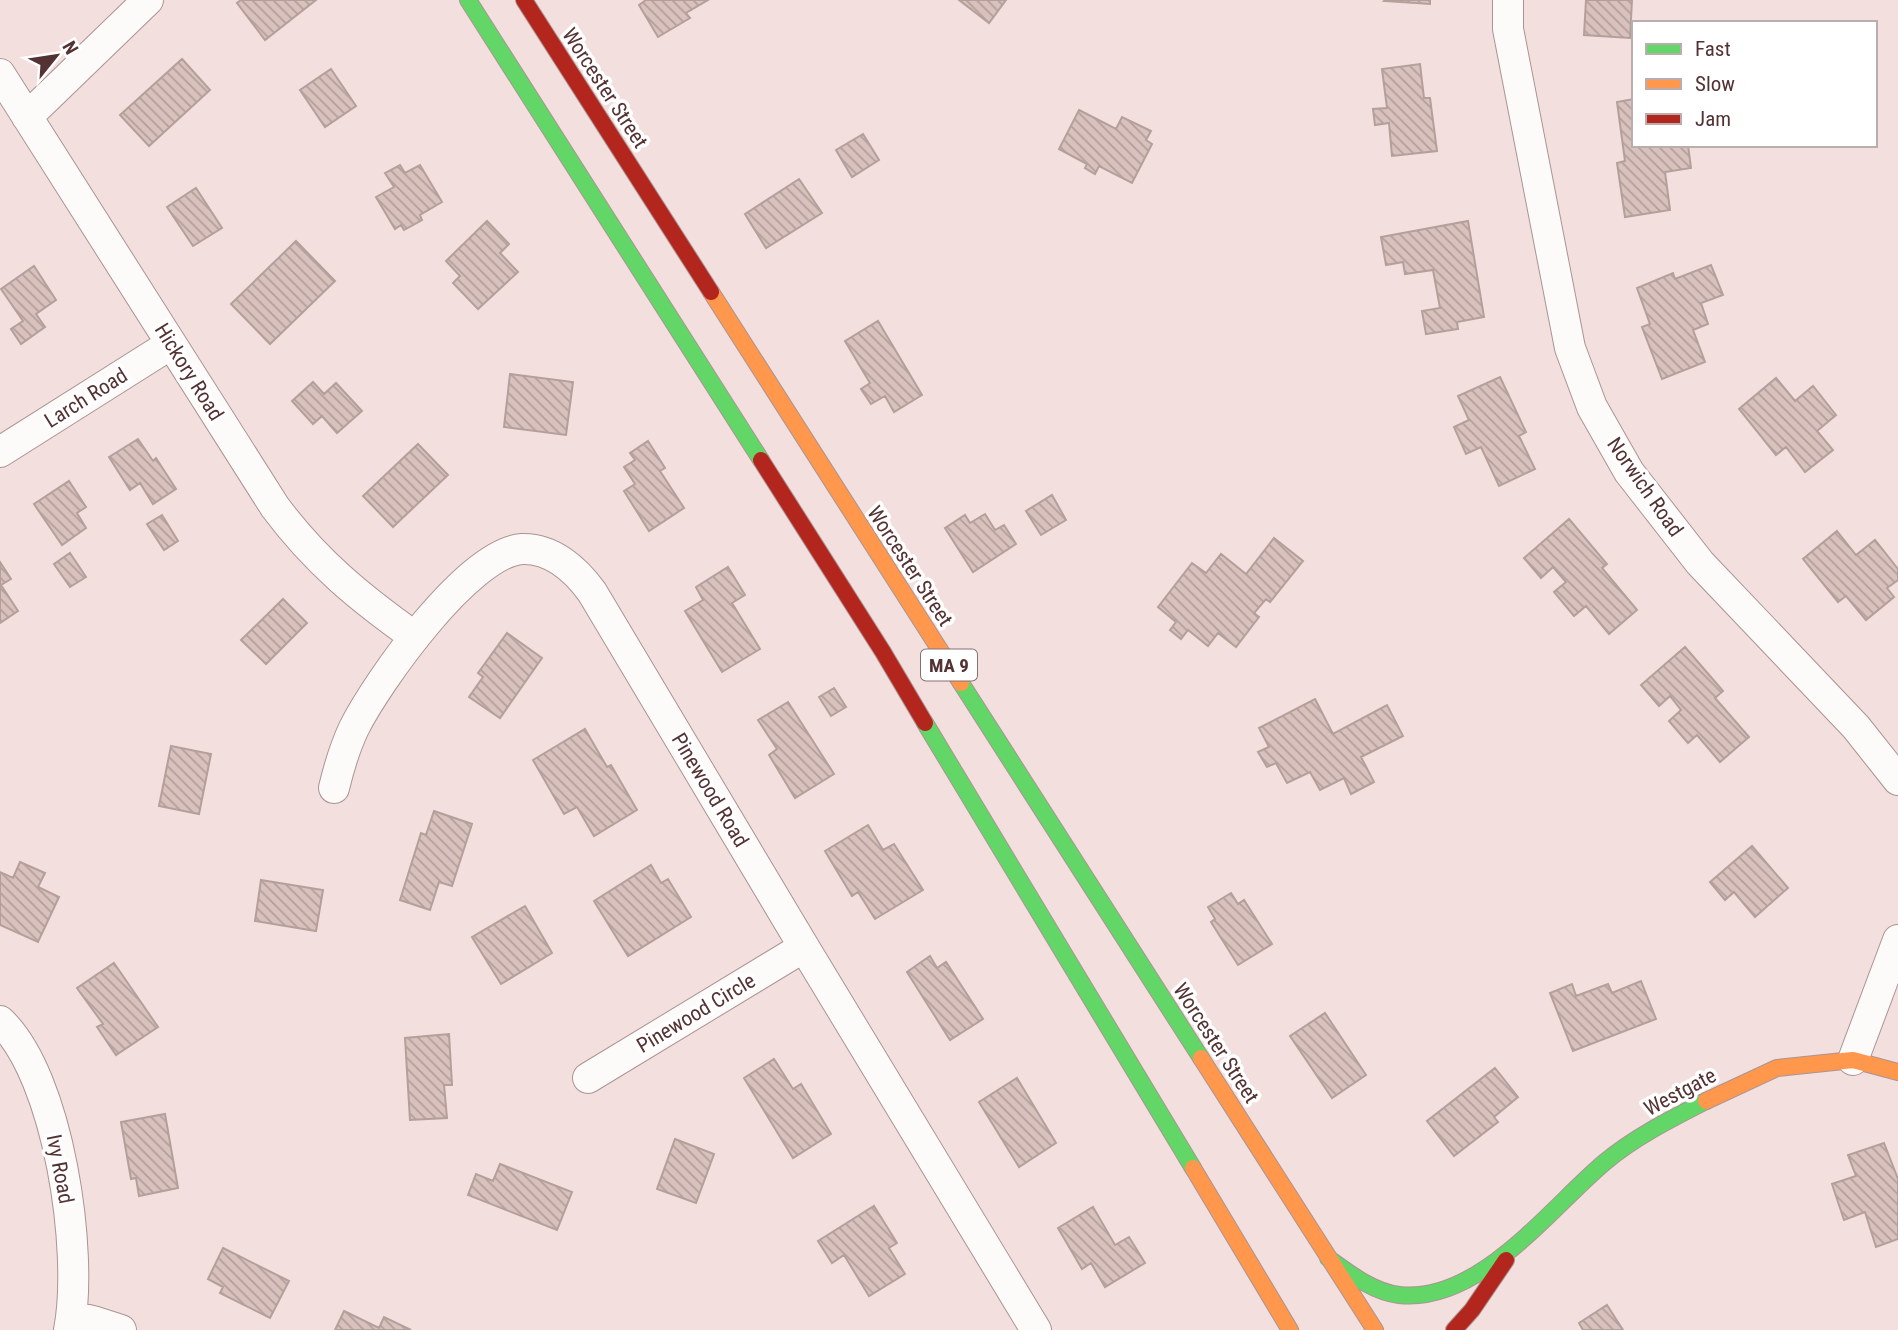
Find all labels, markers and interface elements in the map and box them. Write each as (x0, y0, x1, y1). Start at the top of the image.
north arrow (21, 21, 91, 91)
legend (1632, 21, 1877, 147)
street label: Worcester Street (557, 24, 653, 152)
text: N (57, 37, 83, 59)
text: Fast (1695, 37, 1731, 61)
text: Slow (1695, 72, 1735, 96)
text: Jam (1695, 107, 1731, 131)
street label: Hickory Road (150, 319, 228, 425)
street label: Larch Road (40, 363, 132, 433)
street label: Norwich Road (1602, 433, 1688, 541)
street label: Worcester Street (862, 502, 958, 630)
road number: MA 9 (921, 650, 977, 680)
street label: Pinewood Road (667, 729, 753, 851)
street label: Pinewood Circle (633, 968, 760, 1058)
street label: Worcester Street (1168, 979, 1264, 1107)
street label: Westgate (1640, 1063, 1720, 1121)
street label: Ivy Road (42, 1132, 78, 1206)

